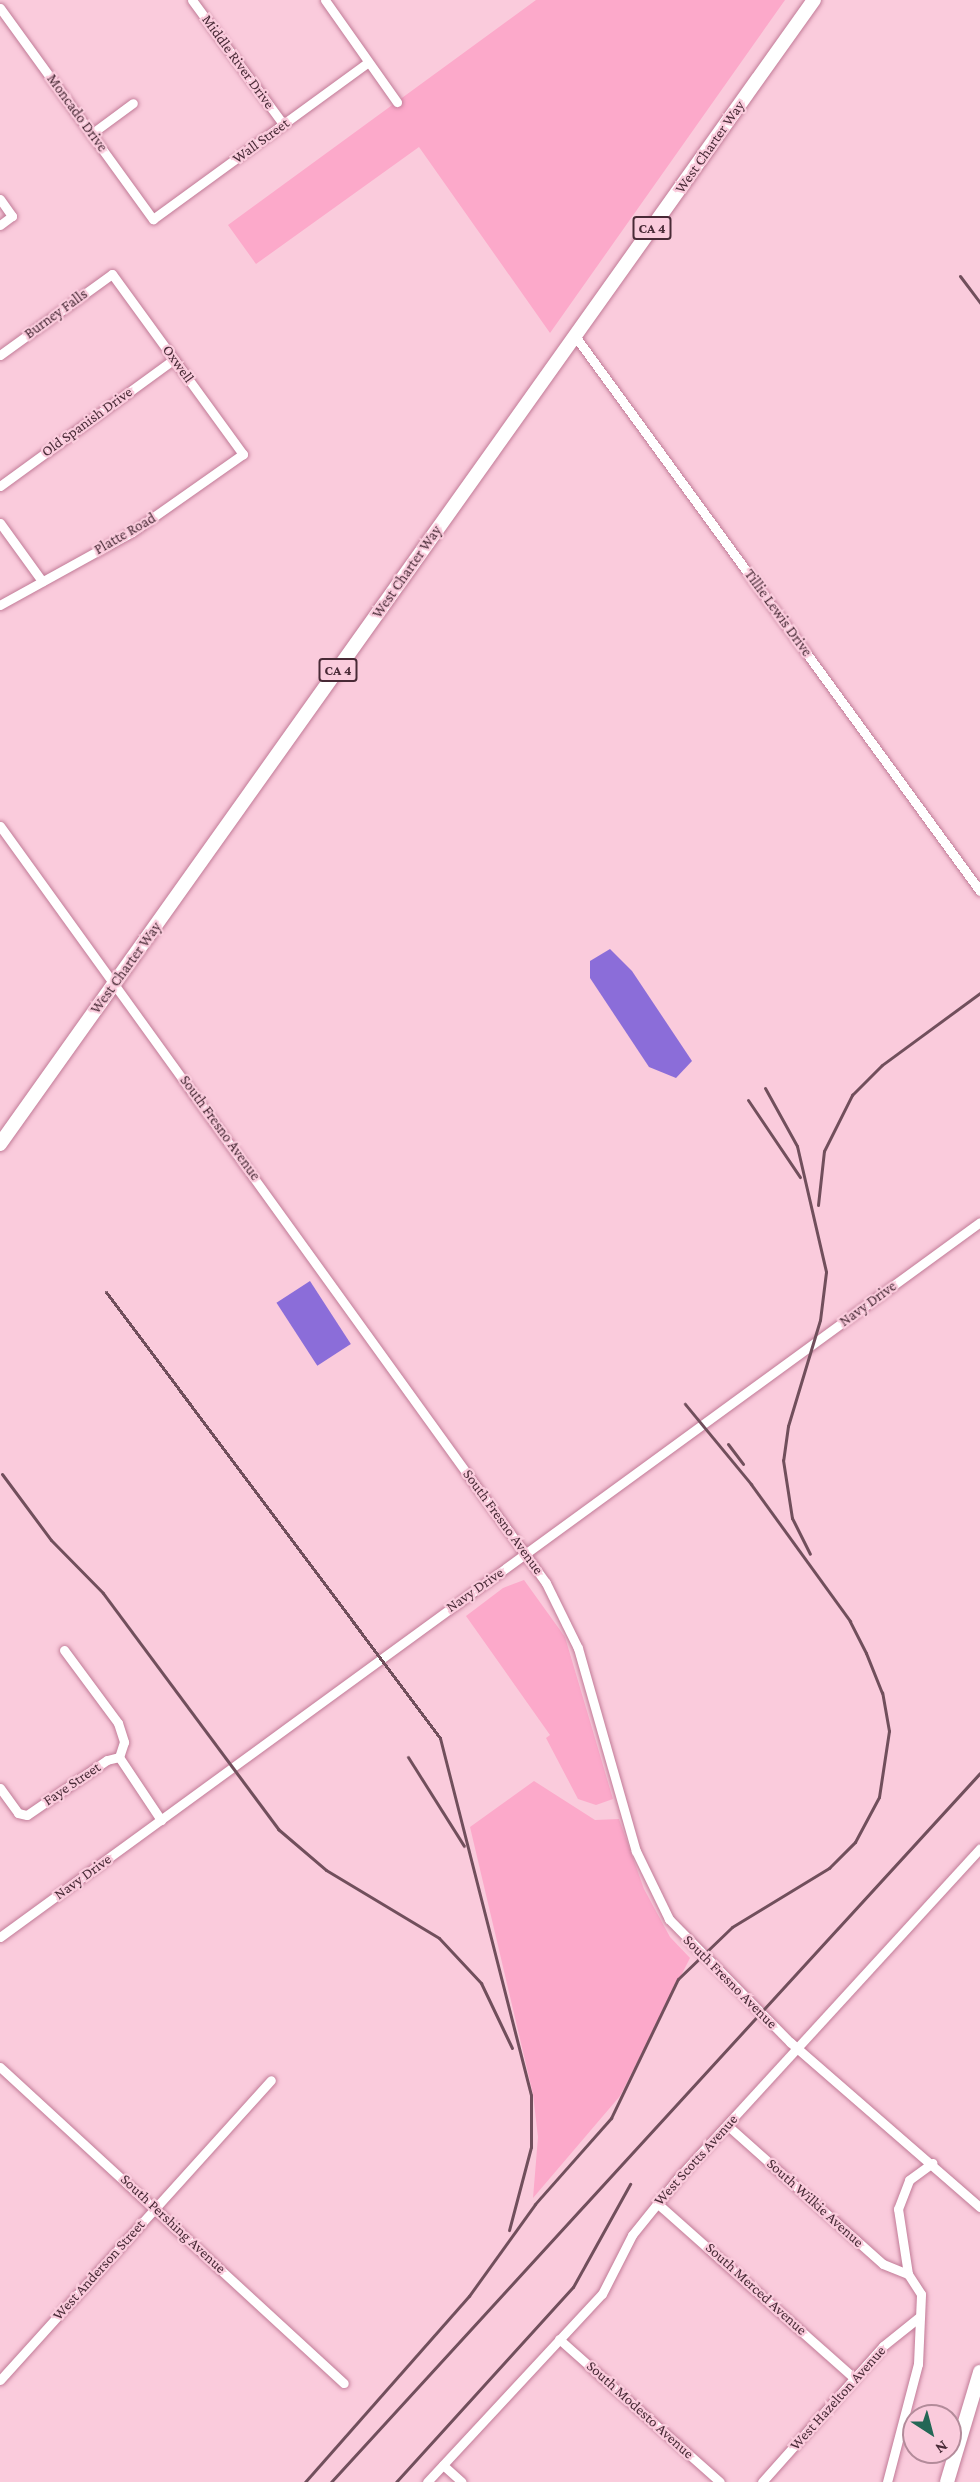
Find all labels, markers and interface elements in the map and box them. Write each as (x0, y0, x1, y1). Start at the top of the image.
street label: Middle River Drive (198, 11, 278, 113)
street label: Moncado Drive (43, 71, 111, 155)
street label: West Charter Way (671, 97, 749, 197)
street label: Wall Street (229, 114, 293, 168)
road number: CA 4 (632, 217, 672, 239)
street label: Burney Falls (21, 285, 91, 343)
street label: Oxwell (158, 342, 198, 386)
street label: Old Spanish Drive (38, 383, 136, 461)
street label: Platte Road (91, 509, 159, 559)
street label: West Charter Way (368, 522, 446, 622)
street label: Tillie Lewis Drive (740, 566, 816, 660)
road number: CA 4 (318, 659, 358, 681)
street label: West Charter Way (87, 919, 165, 1017)
street label: South Fresno Avenue (176, 1072, 264, 1184)
street label: Navy Drive (836, 1277, 900, 1331)
street label: South Fresno Avenue (459, 1466, 547, 1578)
street label: Navy Drive (443, 1564, 507, 1616)
street label: Faye Street (40, 1758, 104, 1810)
street label: Navy Drive (51, 1850, 115, 1904)
street label: South Fresno Avenue (679, 1931, 781, 2033)
street label: West Scotts Avenue (650, 2111, 742, 2209)
street label: South Wilkie Avenue (763, 2155, 867, 2251)
street label: South Pershing Avenue (117, 2171, 229, 2277)
street label: West Anderson Street (49, 2216, 149, 2324)
street label: South Merced Avenue (702, 2239, 810, 2339)
street label: West Hazelton Avenue (786, 2342, 890, 2454)
street label: South Modesto Avenue (583, 2357, 697, 2463)
north arrow (902, 2404, 962, 2464)
text: N (932, 2437, 951, 2457)

